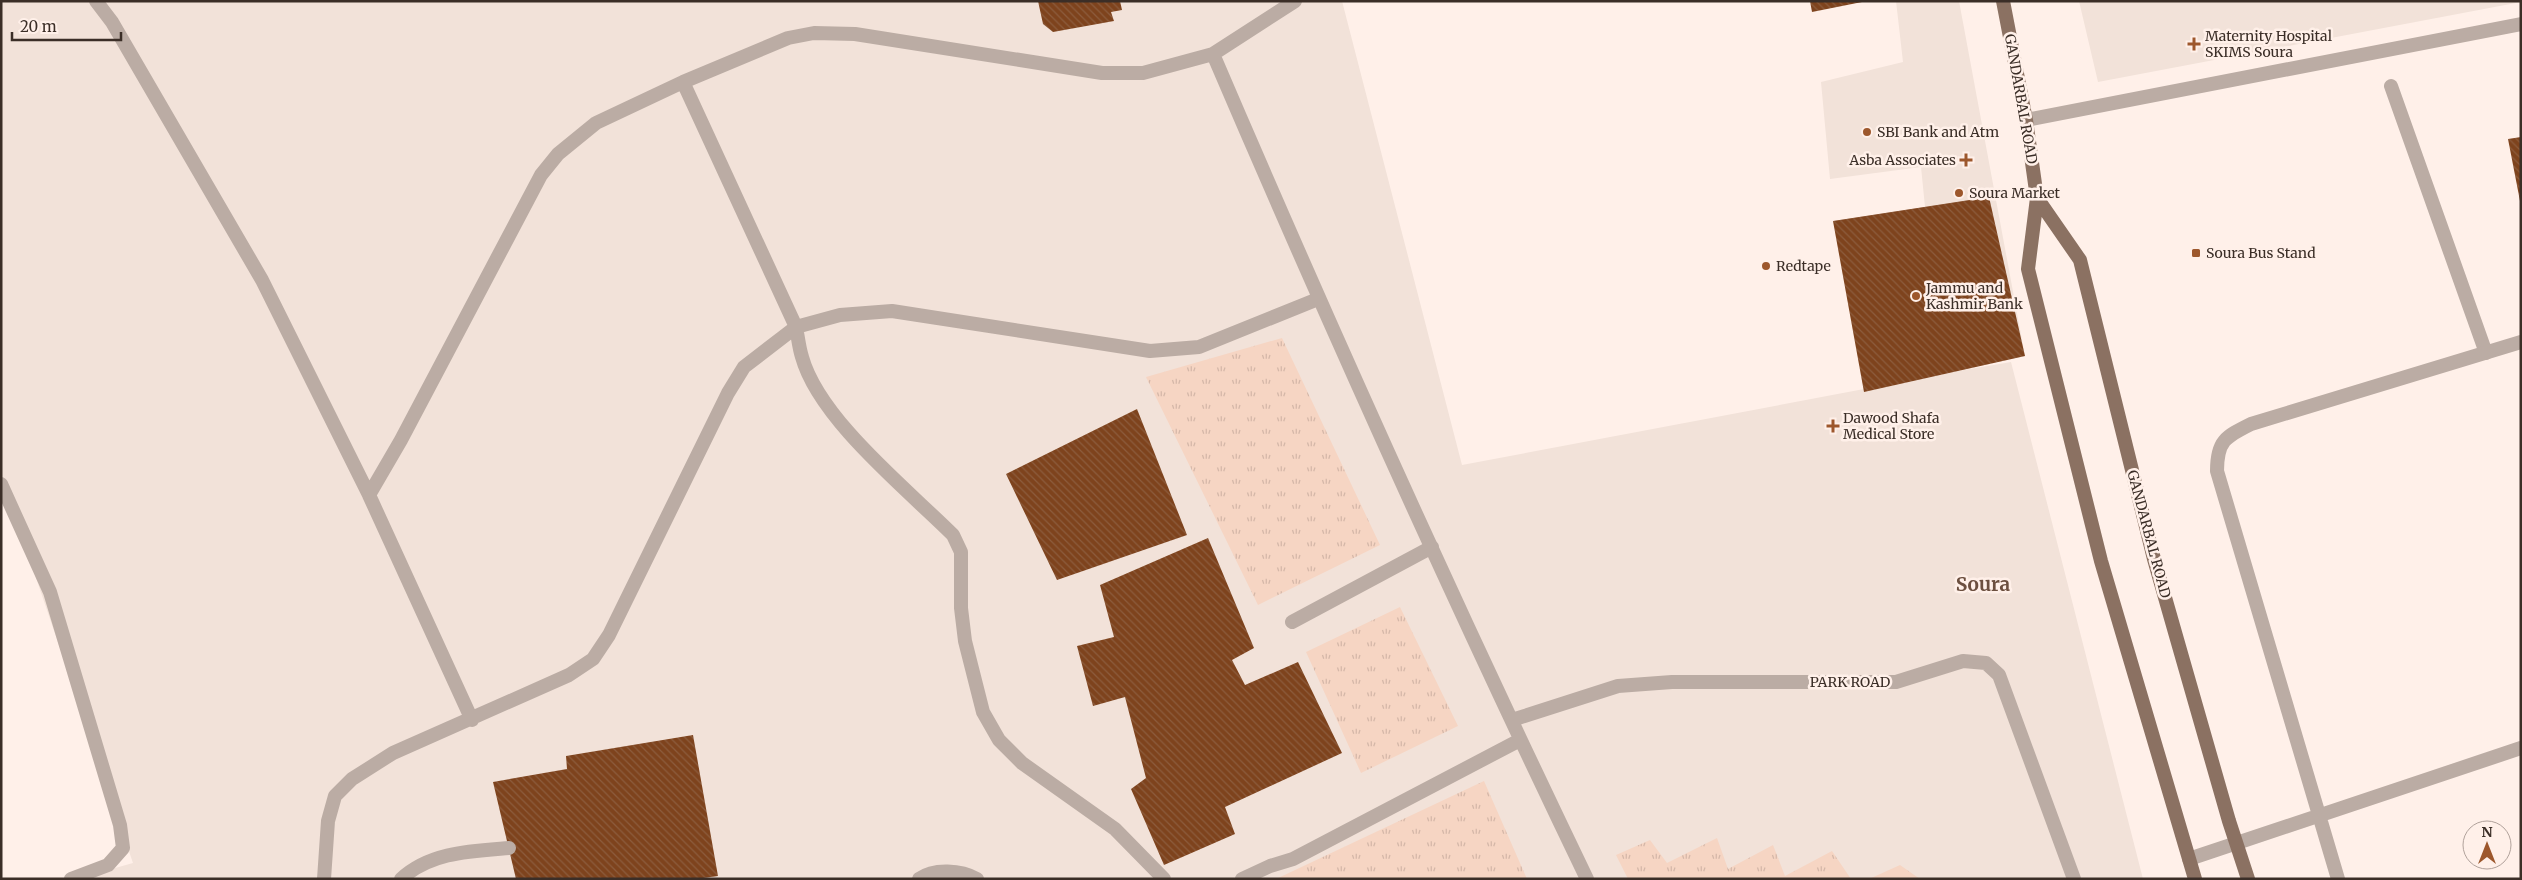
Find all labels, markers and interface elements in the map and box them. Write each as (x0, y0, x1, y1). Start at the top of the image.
scale bar (12, 10, 121, 42)
text: 20 m (20, 17, 57, 36)
place label: Maternity Hospital SKIMS Soura (2205, 27, 2333, 61)
street label: GANDARBAL ROAD (2001, 33, 2041, 166)
marker: Maternity Hospital SKIMS Soura (2187, 37, 2201, 51)
place label: SBI Bank and Atm (1877, 123, 1999, 141)
marker: SBI Bank and Atm (1861, 126, 1873, 138)
place label: Asba Associates (1848, 151, 1956, 169)
marker: Asba Associates (1960, 154, 1972, 166)
place label: Soura Market (1969, 184, 2060, 202)
marker: Soura Market (1953, 187, 1965, 199)
place label: Soura Bus Stand (2206, 244, 2316, 262)
marker: Soura Bus Stand (2190, 247, 2202, 259)
place label: Redtape (1776, 257, 1831, 275)
marker: Redtape (1760, 260, 1772, 272)
place label: Jammu and Kashmir Bank (1925, 279, 2023, 313)
marker: Jammu and Kashmir Bank (1910, 290, 1922, 302)
place label: Dawood Shafa Medical Store (1843, 409, 1940, 443)
marker: Dawood Shafa Medical Store (1827, 420, 1839, 432)
street label: GANDARBAL ROAD (2123, 468, 2175, 600)
district label: Soura (1956, 572, 2011, 596)
street label: PARK ROAD (1810, 673, 1891, 691)
north arrow (2462, 820, 2512, 870)
text: N (2481, 823, 2493, 841)

